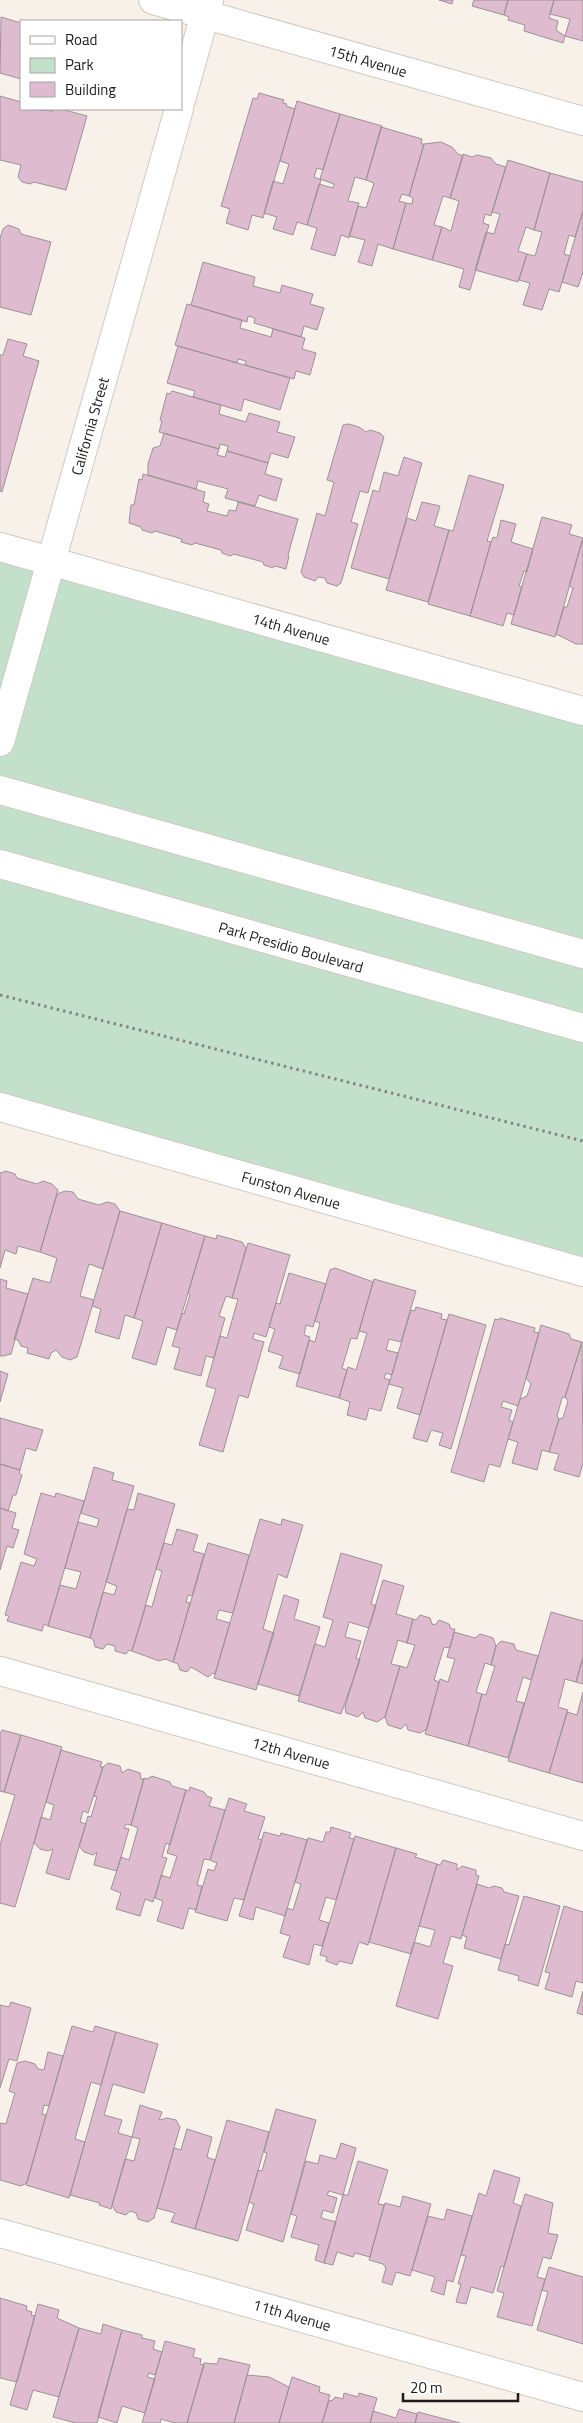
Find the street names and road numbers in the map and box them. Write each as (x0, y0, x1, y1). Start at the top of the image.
street label: 15th Avenue (326, 39, 410, 83)
street label: California Street (65, 373, 115, 478)
street label: 14th Avenue (249, 607, 333, 651)
street label: Park Presidio Boulevard (216, 915, 366, 979)
street label: Funston Avenue (239, 1165, 343, 1215)
street label: 12th Avenue (249, 1731, 333, 1775)
street label: 11th Avenue (250, 2293, 334, 2337)

